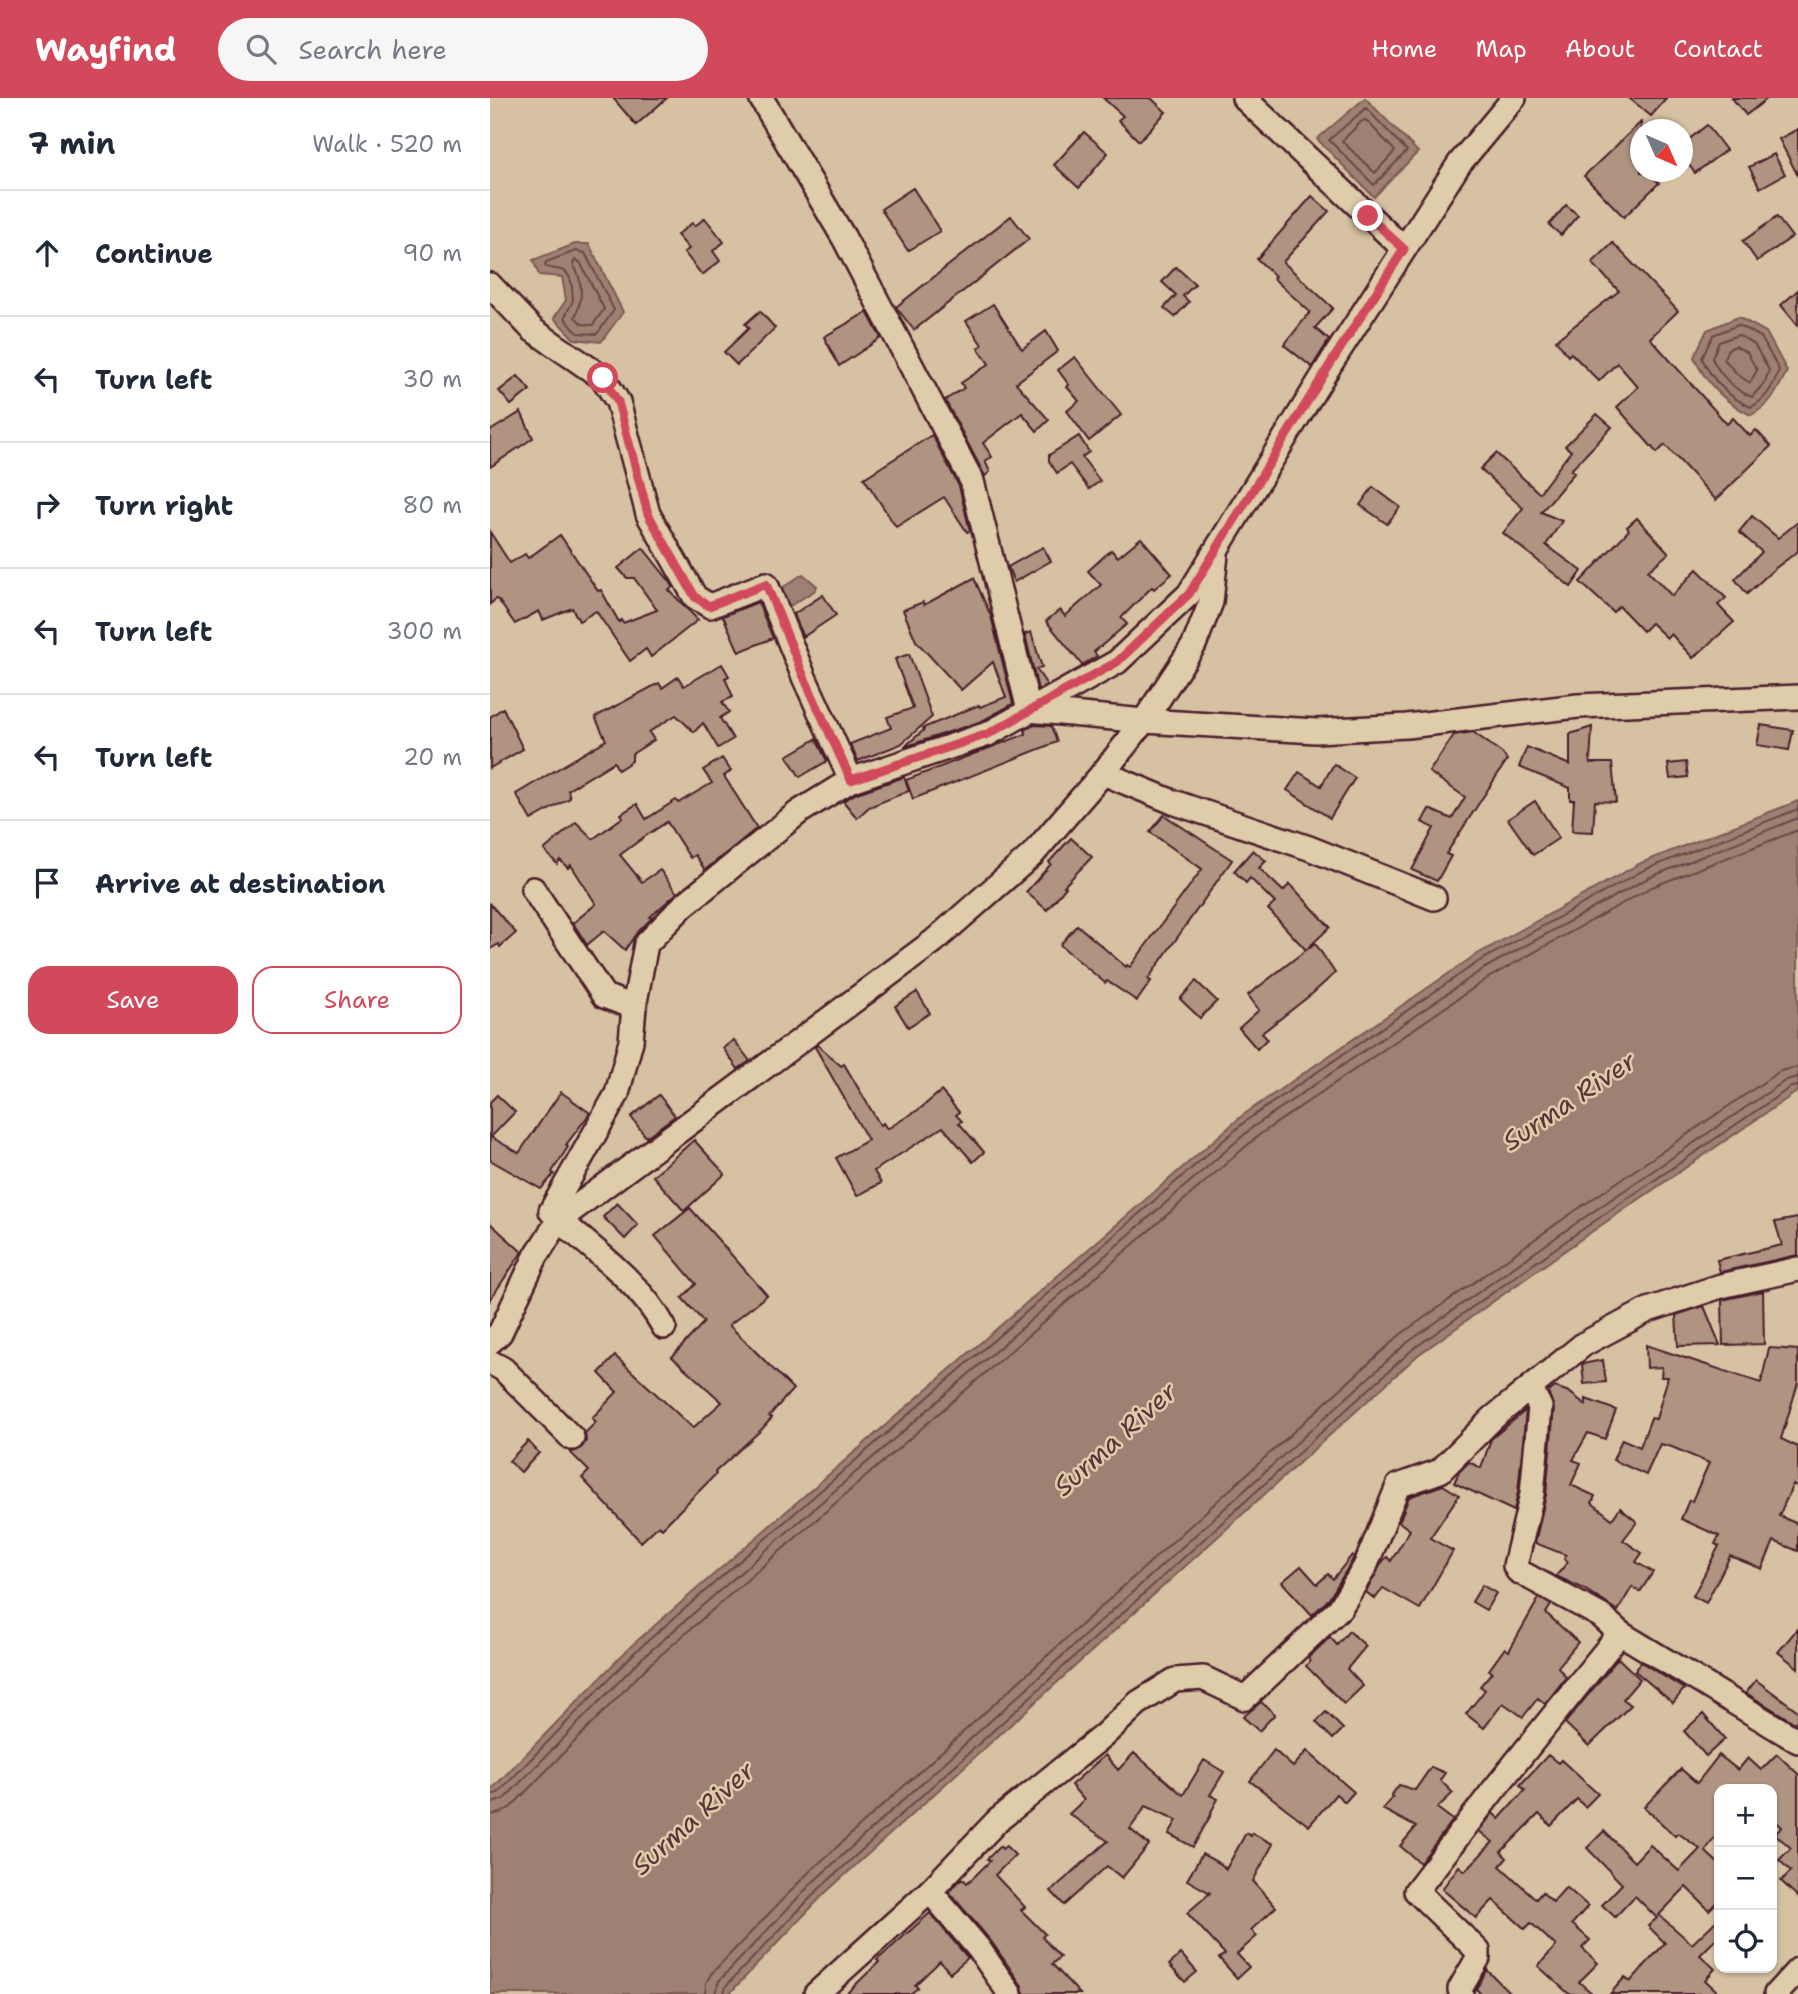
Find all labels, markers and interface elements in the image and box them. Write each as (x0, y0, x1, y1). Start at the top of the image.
search box (218, 18, 708, 81)
text: Wayfind (35, 27, 176, 72)
icon: search (242, 30, 280, 68)
text: Search here (298, 32, 447, 67)
text: Home (1371, 33, 1437, 65)
text: Map (1475, 33, 1527, 65)
text: About (1565, 33, 1635, 65)
text: Contact (1673, 33, 1763, 65)
north arrow (1630, 119, 1693, 182)
text: 7 min (28, 123, 115, 164)
text: Walk · 520 m (312, 129, 462, 159)
route end (1352, 200, 1383, 231)
icon: ahead (28, 234, 66, 272)
text: Continue (95, 236, 213, 271)
text: 90 m (402, 238, 462, 268)
icon: left (28, 360, 66, 398)
text: Turn left (95, 362, 212, 397)
route start (587, 362, 618, 393)
text: 30 m (403, 364, 462, 394)
icon: right (28, 486, 66, 524)
text: Turn right (95, 488, 233, 523)
text: 80 m (403, 490, 462, 520)
icon: left (28, 612, 66, 650)
text: Turn left (95, 614, 212, 649)
text: 300 m (387, 616, 462, 646)
icon: left (28, 738, 66, 776)
text: Turn left (95, 740, 212, 775)
text: 20 m (403, 742, 462, 772)
icon: arrive (28, 864, 66, 902)
text: Arrive at destination (95, 866, 385, 901)
button: Save (28, 966, 238, 1034)
button: Share (252, 966, 462, 1034)
water label: Surma River (1495, 1043, 1643, 1158)
water label: Surma River (1046, 1374, 1184, 1503)
water label: Surma River (624, 1753, 762, 1882)
map controls (1714, 1784, 1777, 1973)
button: + (1714, 1784, 1777, 1847)
button: − (1714, 1847, 1777, 1910)
button: locate (1714, 1910, 1777, 1973)

